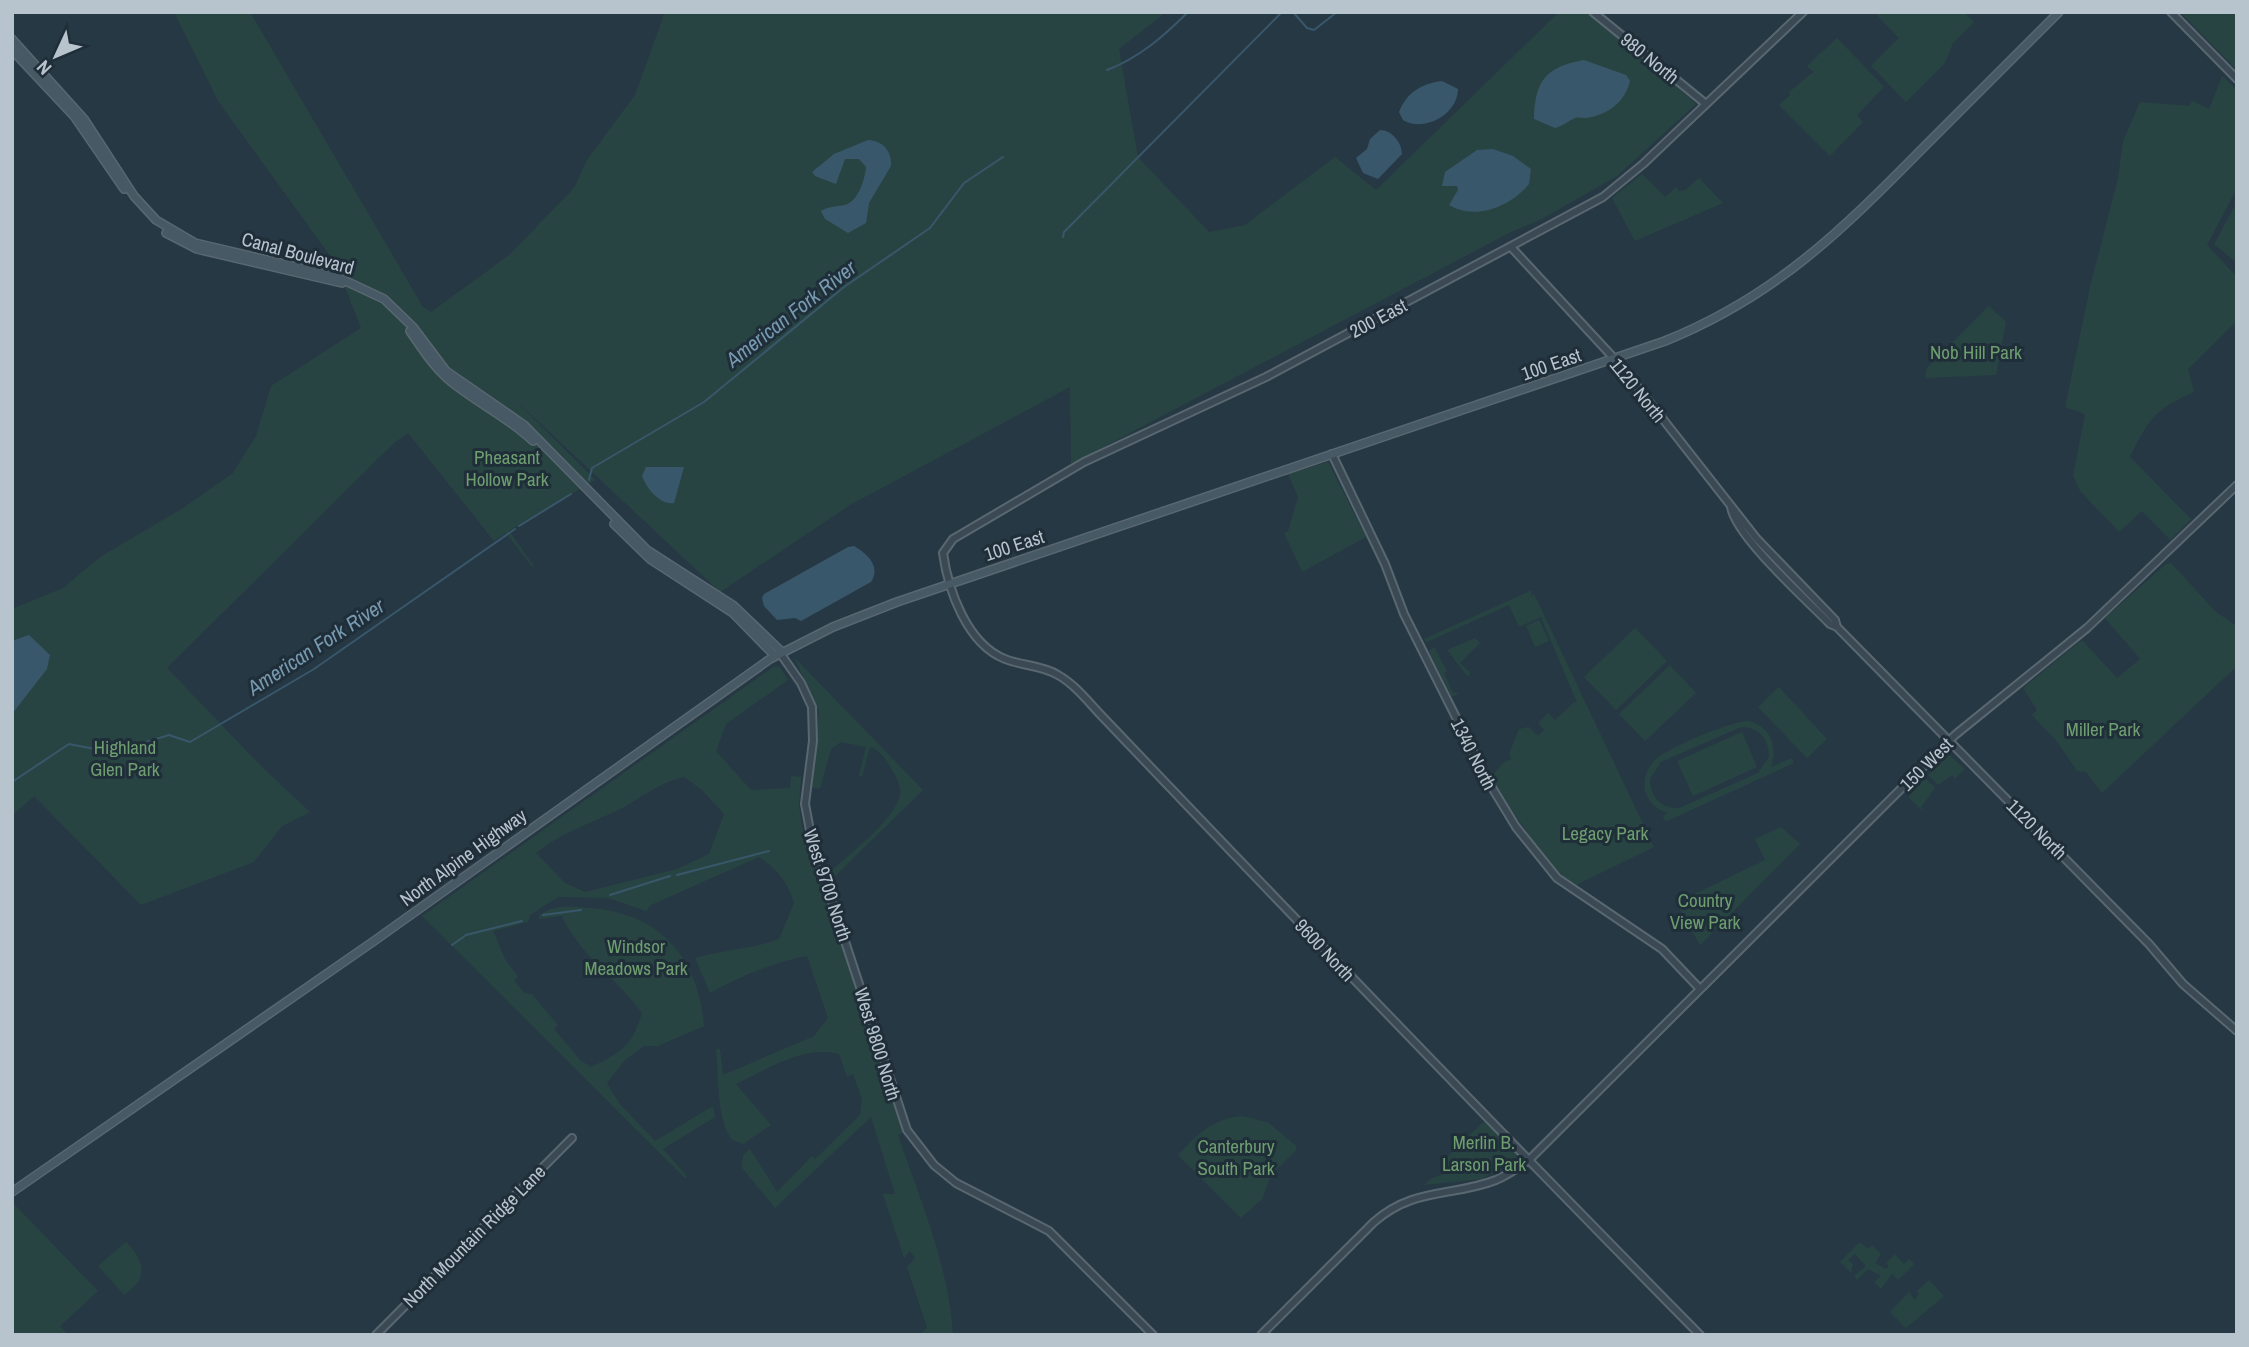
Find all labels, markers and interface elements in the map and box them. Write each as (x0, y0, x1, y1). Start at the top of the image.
north arrow (21, 21, 91, 91)
street label: 980 North (1615, 26, 1685, 90)
text: N (31, 55, 57, 81)
street label: Canal Boulevard (239, 226, 357, 280)
water label: American Fork River (719, 253, 863, 374)
street label: 200 East (1345, 292, 1412, 344)
park label: Nob Hill Park (1930, 339, 2022, 365)
street label: 100 East (1518, 341, 1585, 386)
street label: 1120 North (1604, 352, 1672, 428)
park label: Pheasant Hollow Park (465, 444, 549, 492)
street label: 100 East (981, 523, 1048, 567)
water label: American Fork River (241, 591, 391, 702)
street label: 1340 North (1445, 714, 1503, 794)
park label: Miller Park (2066, 716, 2140, 742)
street label: 150 West (1894, 731, 1959, 796)
park label: Highland Glen Park (90, 734, 160, 782)
street label: 1120 North (2001, 793, 2073, 865)
street label: North Alpine Highway (394, 802, 532, 912)
park label: Legacy Park (1562, 820, 1649, 846)
street label: West 9700 North (798, 826, 858, 944)
park label: Country View Park (1670, 887, 1741, 935)
street label: 9600 North (1289, 913, 1361, 987)
park label: Windsor Meadows Park (584, 933, 688, 981)
street label: West 9800 North (849, 984, 907, 1104)
park label: Merlin B. Larson Park (1442, 1129, 1526, 1177)
park label: Canterbury South Park (1197, 1133, 1275, 1181)
street label: North Mountain Ridge Lane (397, 1159, 551, 1313)

